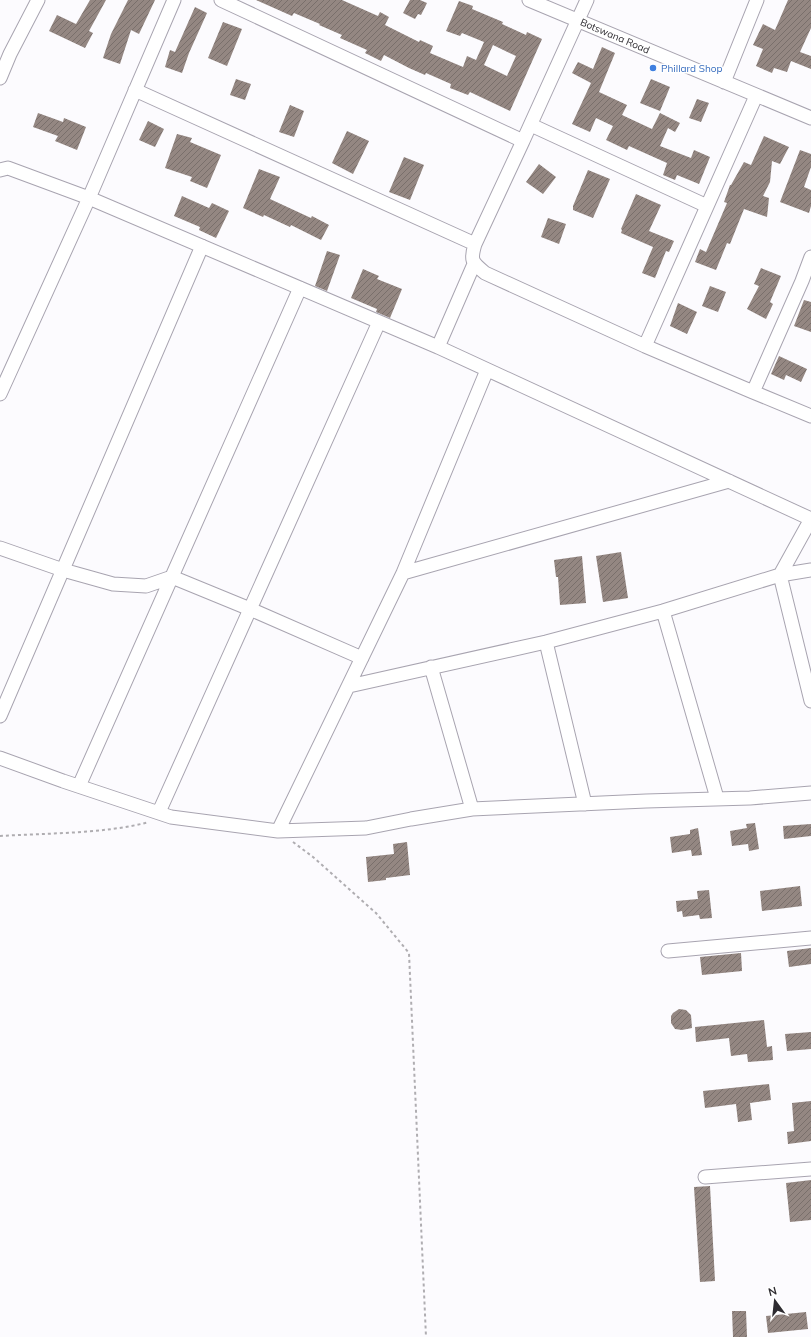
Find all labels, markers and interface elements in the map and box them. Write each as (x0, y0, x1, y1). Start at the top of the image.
street label: Botswana Road (578, 15, 652, 57)
place label: Phillard Shop (661, 62, 723, 75)
marker: Phillard Shop (648, 63, 658, 73)
north arrow (755, 1281, 795, 1321)
text: N (767, 1284, 778, 1299)

